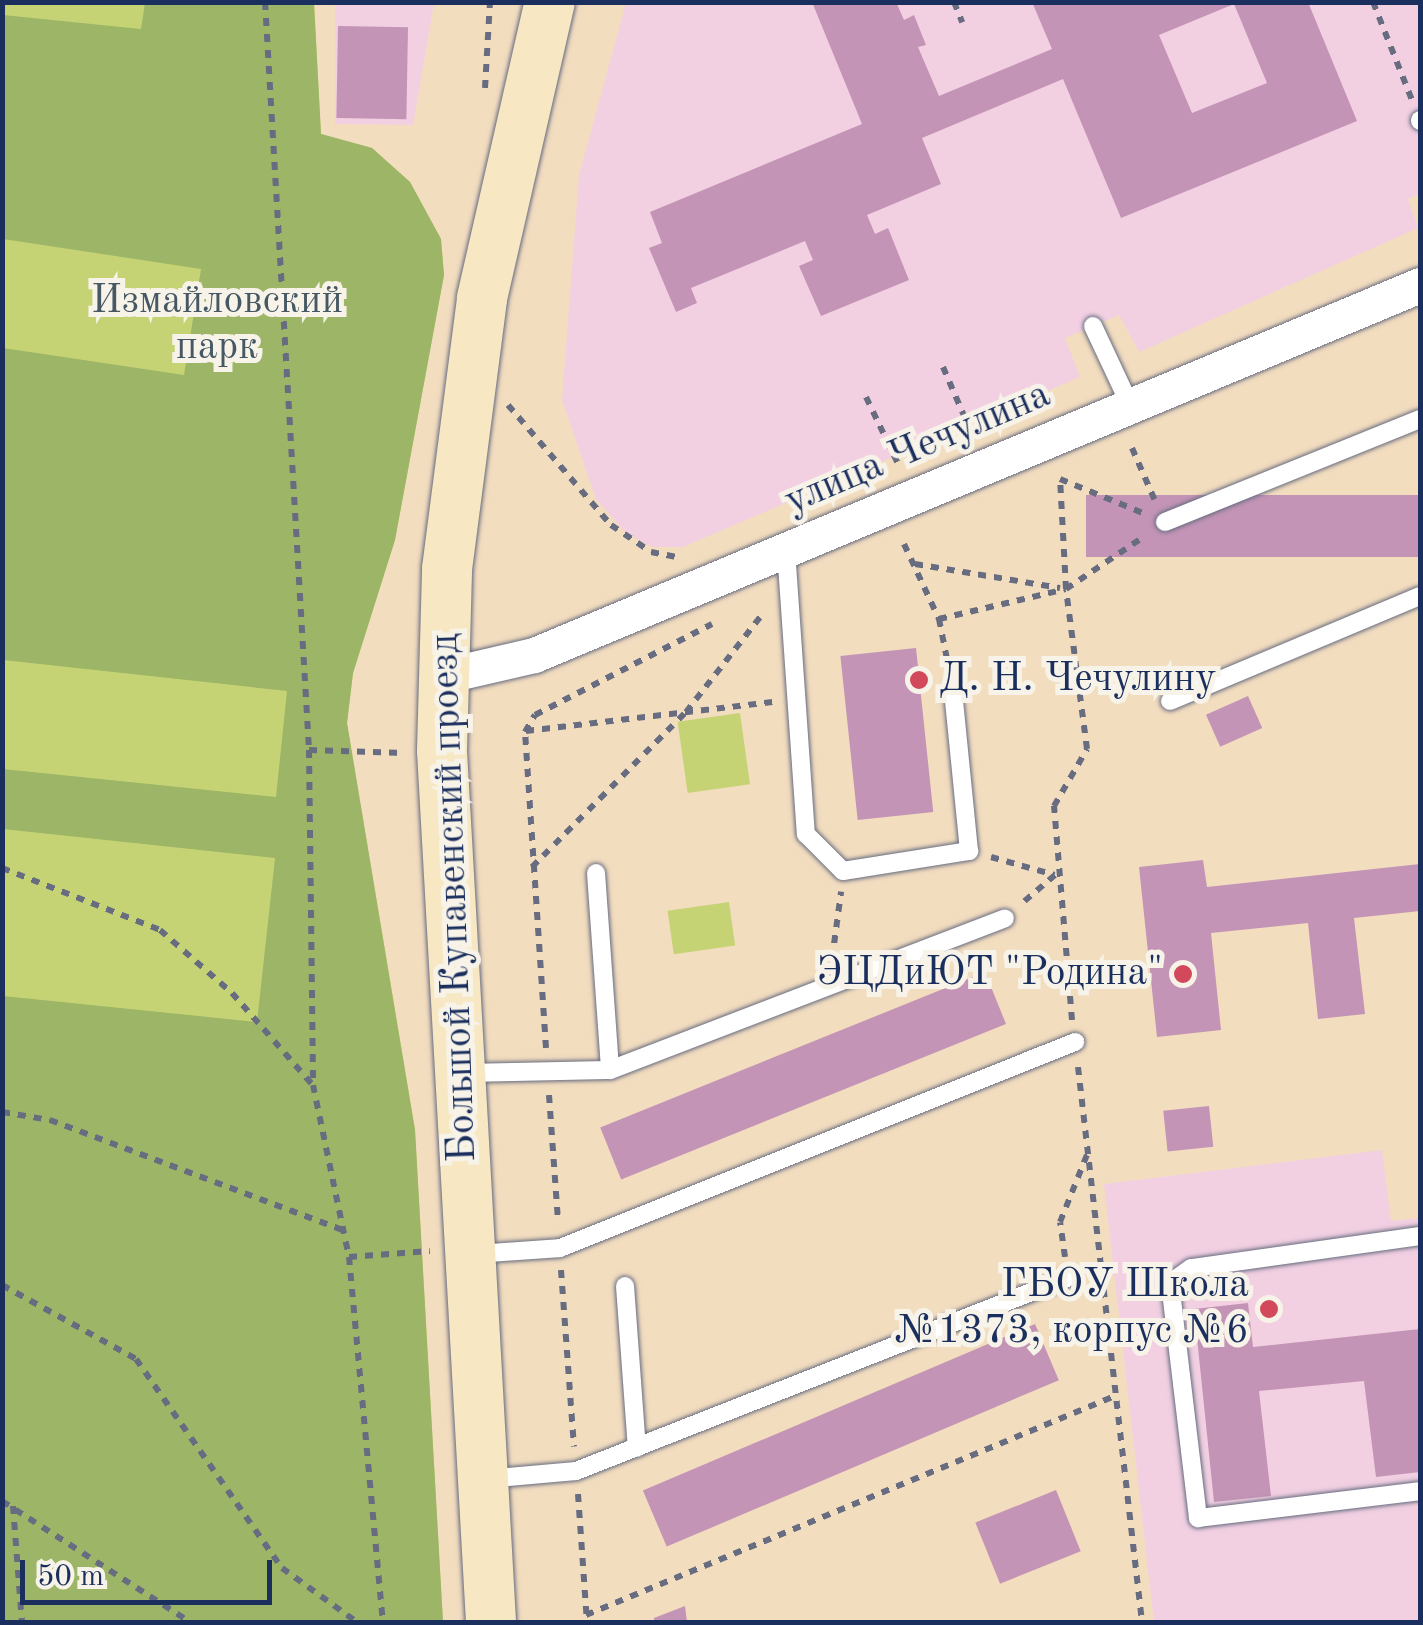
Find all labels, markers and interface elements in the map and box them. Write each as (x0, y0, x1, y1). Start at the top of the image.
park label: Измайловский парк (91, 278, 343, 372)
street label: улица Чечулина (778, 372, 1058, 526)
street label: Большой Купавенский проезд (422, 633, 488, 1163)
place label: Д. Н. Чечулину (939, 656, 1216, 704)
marker: Д. Н. Чечулину (908, 669, 930, 691)
place label: ЭЦДиЮТ "Родина" (816, 950, 1163, 998)
marker: ЭЦДиЮТ "Родина" (1172, 963, 1194, 985)
place label: ГБОУ Школа №1373, корпус №6 (895, 1262, 1249, 1356)
marker: ГБОУ Школа №1373, корпус №6 (1258, 1298, 1280, 1320)
scale bar (25, 1540, 278, 1602)
text: 50 m (37, 1562, 104, 1592)

